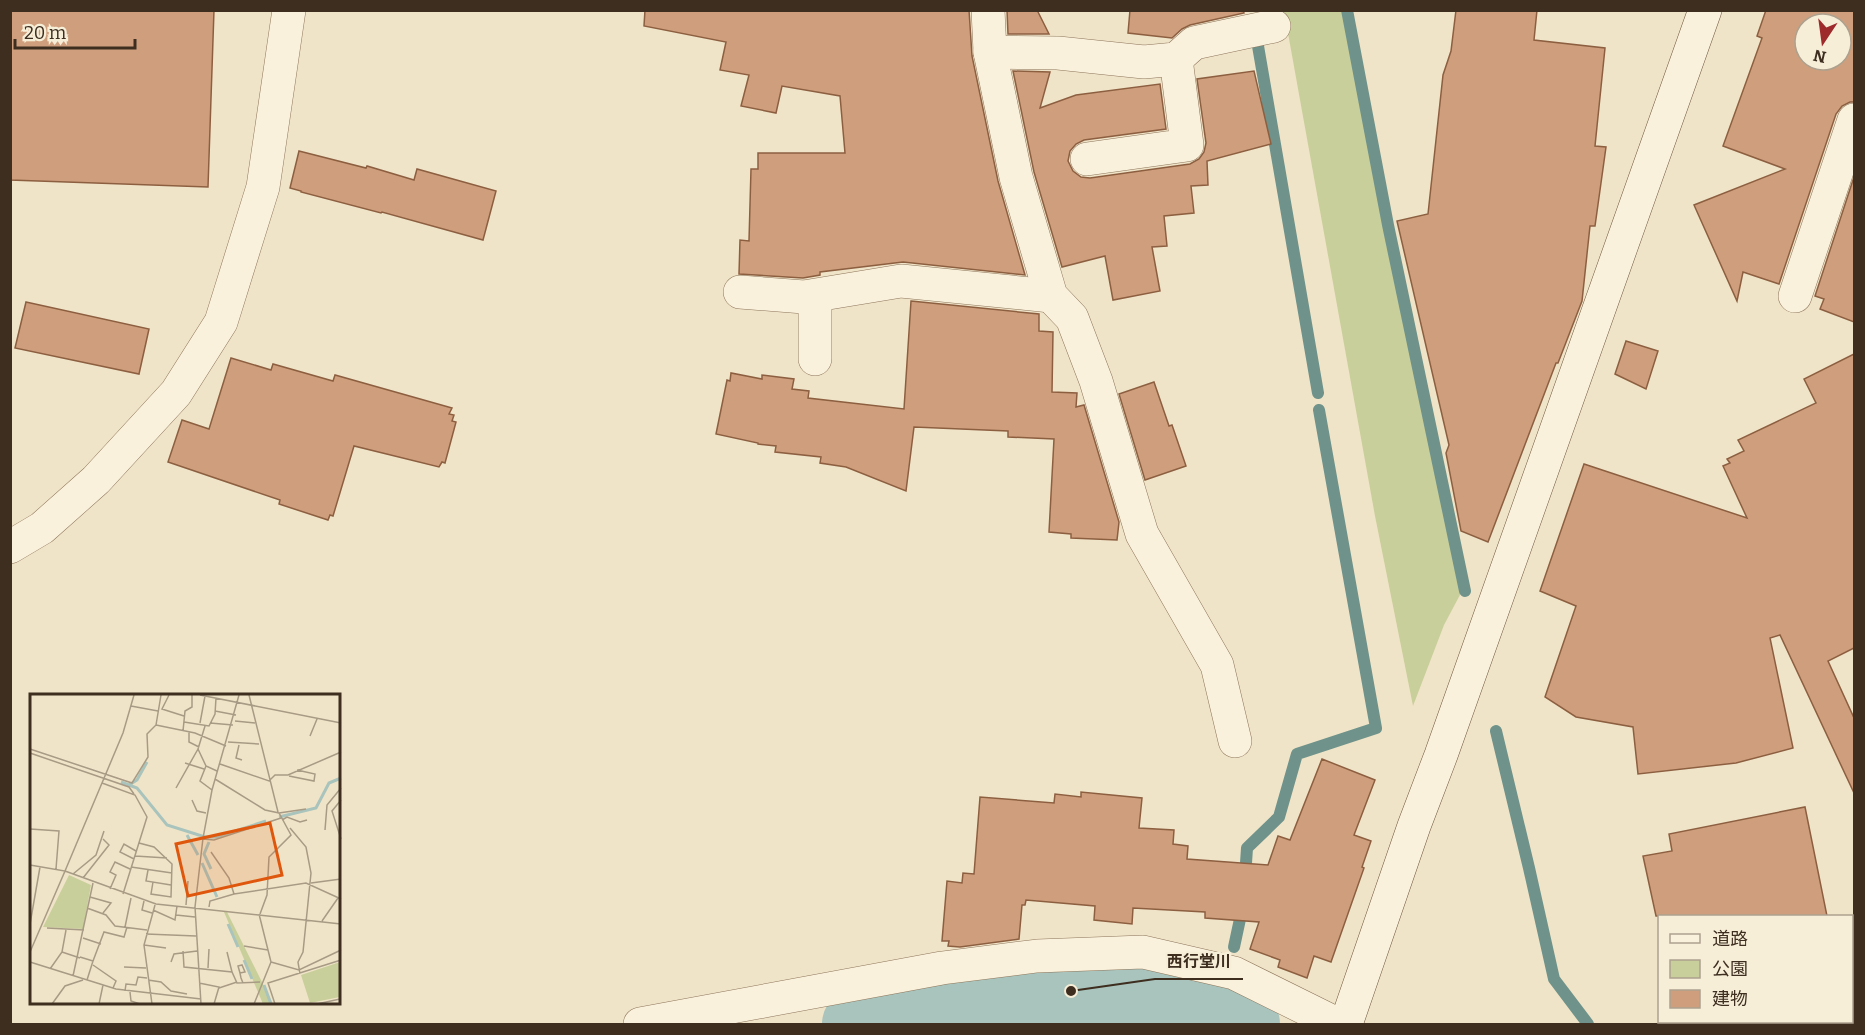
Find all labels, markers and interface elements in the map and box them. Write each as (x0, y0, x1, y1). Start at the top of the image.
scale bar (15, 12, 135, 50)
north arrow (1793, 12, 1853, 72)
text: 20 m (24, 22, 66, 44)
text: N (1812, 45, 1828, 67)
inset map (30, 694, 340, 1005)
legend (1658, 915, 1853, 1023)
text: 道路 (1712, 928, 1748, 950)
callout: 西行堂川 (1155, 945, 1243, 979)
text: 西行堂川 (1167, 952, 1231, 971)
text: 公園 (1712, 958, 1748, 980)
text: 建物 (1712, 988, 1748, 1010)

